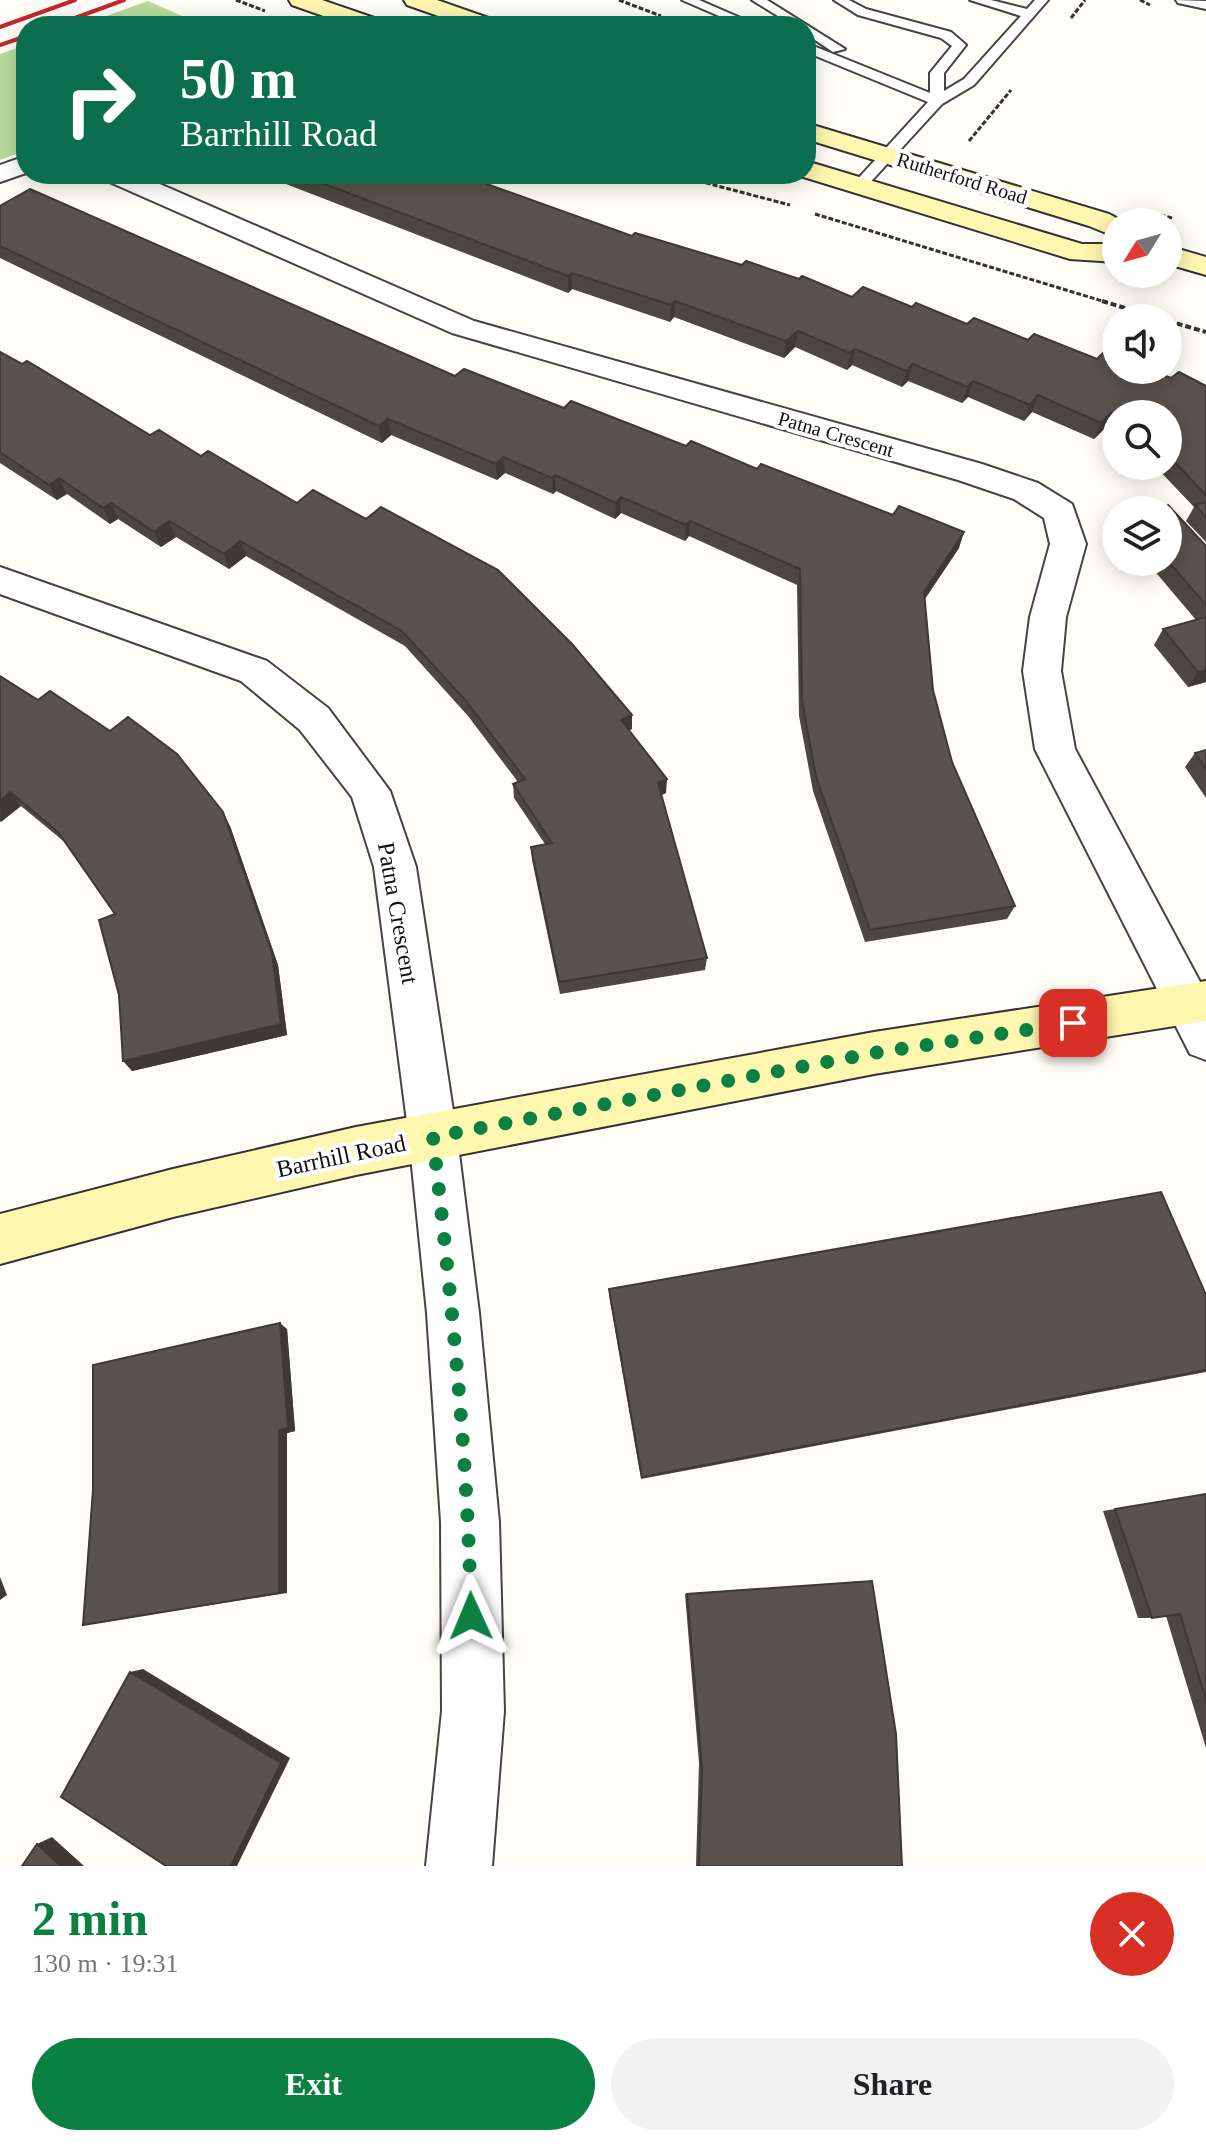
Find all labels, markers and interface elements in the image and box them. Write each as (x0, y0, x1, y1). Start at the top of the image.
icon: right (48, 48, 152, 152)
text: 50 m (180, 48, 297, 110)
text: Barrhill Road (180, 114, 377, 154)
street label: Rutherford Road (894, 148, 1030, 208)
north arrow (1102, 208, 1182, 288)
map controls (1102, 208, 1182, 576)
button: sound (1102, 304, 1182, 384)
button: search (1102, 400, 1182, 480)
street label: Patna Crescent (776, 407, 897, 461)
button: layers (1102, 496, 1182, 576)
street label: Patna Crescent (373, 840, 423, 986)
pin (1039, 989, 1107, 1057)
icon: arrive (1051, 1001, 1095, 1045)
street label: Barrhill Road (274, 1130, 408, 1182)
position arrow (429, 1574, 513, 1658)
text: 2 min (32, 1892, 148, 1945)
button: close (1090, 1892, 1174, 1976)
text: 130 m · 19:31 (32, 1949, 179, 1978)
button: Exit (32, 2038, 595, 2130)
button: Share (611, 2038, 1174, 2130)

